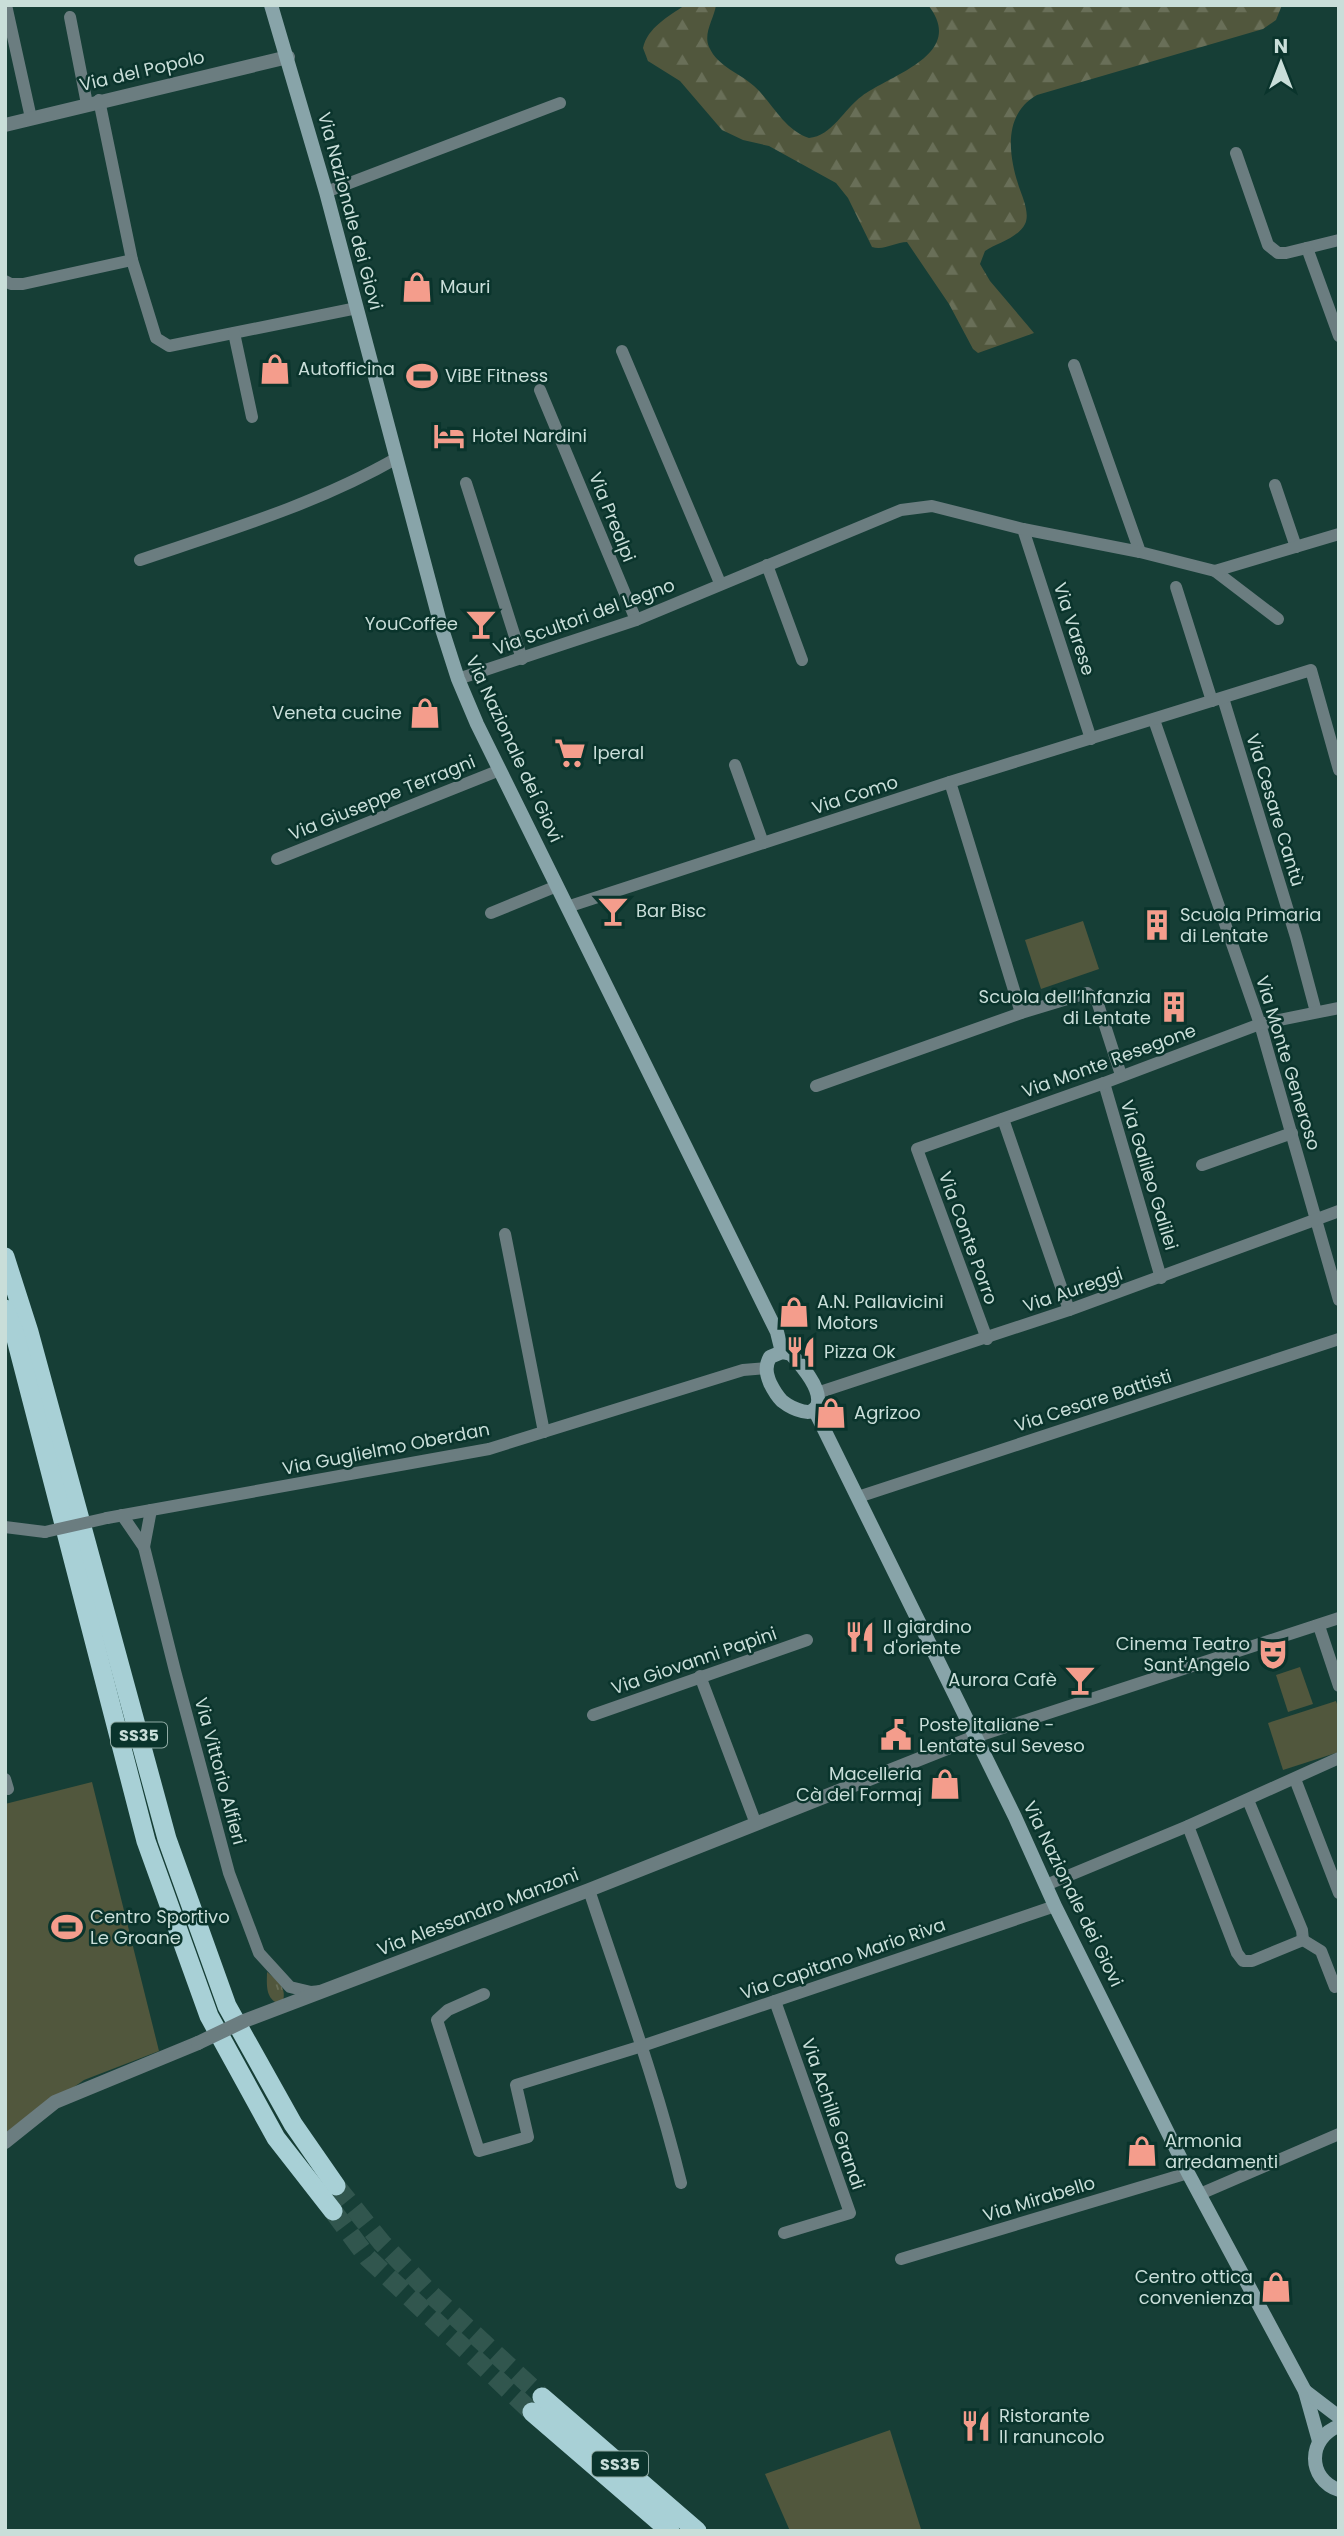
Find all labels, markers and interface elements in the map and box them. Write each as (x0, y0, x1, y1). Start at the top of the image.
north arrow (1246, 28, 1316, 98)
text: N (1274, 33, 1288, 60)
street label: Via del Popolo (77, 44, 207, 97)
street label: Via Nazionale dei Giovi (312, 109, 389, 312)
shop icon: Mauri (400, 270, 434, 304)
place label: Mauri (440, 274, 490, 299)
shop icon: Autofficina (258, 352, 292, 386)
place label: Autofficina (298, 356, 395, 381)
sports icon: ViBE Fitness (405, 359, 439, 393)
place label: ViBE Fitness (445, 363, 548, 388)
hotel icon: Hotel Nardini (432, 419, 466, 453)
place label: Hotel Nardini (472, 423, 587, 448)
street label: Via Prealpi (583, 468, 642, 566)
street label: Via Scultori del Legno (489, 572, 678, 661)
street label: Via Varese (1048, 579, 1101, 679)
bar icon: YouCoffee (464, 607, 498, 641)
place label: YouCoffee (365, 611, 458, 636)
street label: Via Nazionale dei Giovi (460, 651, 569, 846)
shop icon: Veneta cucine (408, 696, 442, 730)
place label: Veneta cucine (272, 700, 402, 725)
street label: Via Cesare Cantù (1240, 730, 1311, 889)
supermarket icon: Iperal (553, 736, 587, 770)
place label: Iperal (593, 740, 644, 765)
street label: Via Giuseppe Terragni (285, 749, 479, 846)
street label: Via Como (809, 769, 901, 820)
bar icon: Bar Bisc (596, 894, 630, 928)
place label: Bar Bisc (636, 898, 707, 923)
place label: Scuola Primaria di Lentate (1180, 902, 1322, 948)
building icon: Scuola Primaria di Lentate (1140, 908, 1174, 942)
street label: Via Monte Generoso (1250, 972, 1327, 1153)
place label: Scuola dell’Infanzia di Lentate (979, 984, 1151, 1030)
building icon: Scuola dell’Infanzia di Lentate (1157, 990, 1191, 1024)
street label: Via Monte Resegone (1018, 1017, 1199, 1104)
street label: Via Galileo Galilei (1115, 1097, 1184, 1253)
street label: Via Conte Porro (933, 1168, 1004, 1308)
street label: Via Aureggi (1020, 1261, 1126, 1318)
place label: A.N. Pallavicini Motors (817, 1289, 944, 1335)
shop icon: A.N. Pallavicini Motors (777, 1295, 811, 1329)
restaurant icon: Pizza Ok (784, 1335, 818, 1369)
place label: Pizza Ok (824, 1339, 896, 1364)
street label: Via Cesare Battisti (1011, 1363, 1175, 1438)
shop icon: Agrizoo (814, 1396, 848, 1430)
place label: Agrizoo (854, 1400, 921, 1425)
street label: Via Guglielmo Oberdan (280, 1416, 492, 1481)
place label: Il giardino d'oriente (883, 1614, 972, 1660)
restaurant icon: Il giardino d'oriente (843, 1620, 877, 1654)
street label: Via Giovanni Papini (608, 1621, 780, 1701)
place label: Cinema Teatro Sant'Angelo (1116, 1631, 1250, 1677)
theatre icon: Cinema Teatro Sant'Angelo (1256, 1637, 1290, 1671)
bar icon: Aurora Cafè (1063, 1663, 1097, 1697)
place label: Aurora Cafè (948, 1667, 1057, 1692)
street label: Via Vittorio Alfieri (189, 1694, 252, 1847)
place label: Poste italiane - Lentate sul Seveso (919, 1712, 1085, 1758)
public building icon: Poste italiane - Lentate sul Seveso (879, 1718, 913, 1752)
road number: SS35 (111, 1722, 167, 1748)
place label: Macelleria Cà del Formaj (796, 1761, 922, 1807)
shop icon: Macelleria Cà del Formaj (928, 1767, 962, 1801)
street label: Via Nazionale dei Giovi (1018, 1797, 1129, 1991)
street label: Via Alessandro Manzoni (374, 1862, 582, 1962)
place label: Centro Sportivo Le Groane (90, 1904, 230, 1950)
sports icon: Centro Sportivo Le Groane (50, 1910, 84, 1944)
street label: Via Capitano Mario Riva (737, 1912, 949, 2005)
street label: Via Achille Grandi (796, 2035, 871, 2193)
place label: Armonia arredamenti (1165, 2128, 1278, 2174)
shop icon: Armonia arredamenti (1125, 2134, 1159, 2168)
street label: Via Mirabello (980, 2170, 1098, 2227)
place label: Centro ottica convenienza (1135, 2264, 1253, 2310)
shop icon: Centro ottica convenienza (1259, 2270, 1293, 2304)
place label: Ristorante Il ranuncolo (999, 2403, 1105, 2449)
restaurant icon: Ristorante Il ranuncolo (959, 2409, 993, 2443)
road number: SS35 (592, 2452, 648, 2476)

